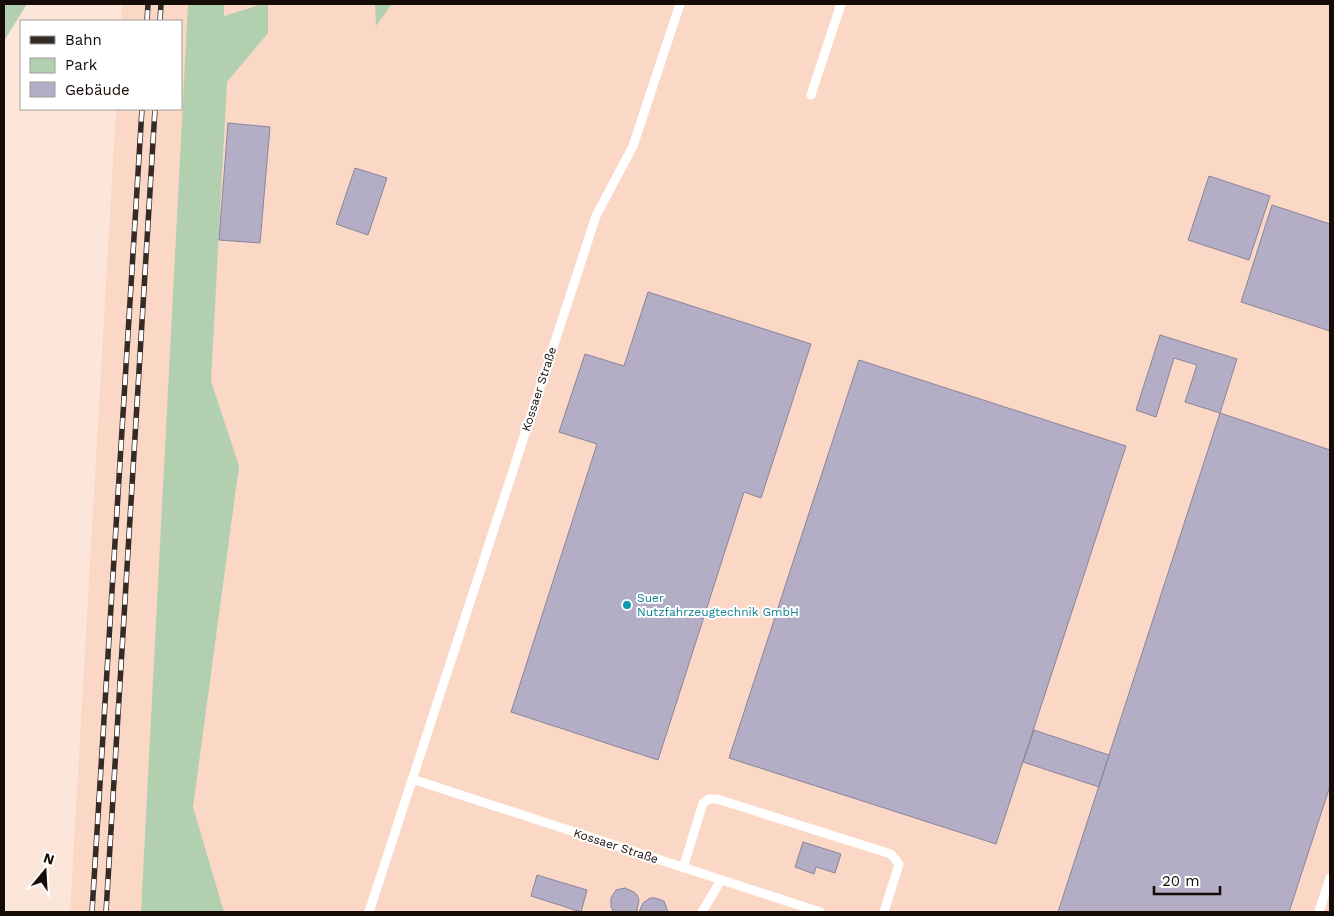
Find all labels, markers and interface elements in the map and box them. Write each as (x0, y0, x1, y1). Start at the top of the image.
legend (20, 20, 182, 110)
text: Bahn (65, 31, 102, 49)
text: Park (65, 56, 98, 74)
text: Gebäude (65, 81, 130, 99)
street label: Kossaer Straße (519, 345, 559, 433)
place label: Suer Nutzfahrzeugtechnik GmbH (637, 591, 799, 619)
marker: Suer Nutzfahrzeugtechnik GmbH (621, 599, 633, 611)
street label: Kossaer Straße (572, 826, 660, 866)
north arrow (20, 846, 70, 896)
text: N (42, 849, 56, 868)
scale bar (1154, 864, 1220, 896)
text: 20 m (1162, 872, 1200, 890)

